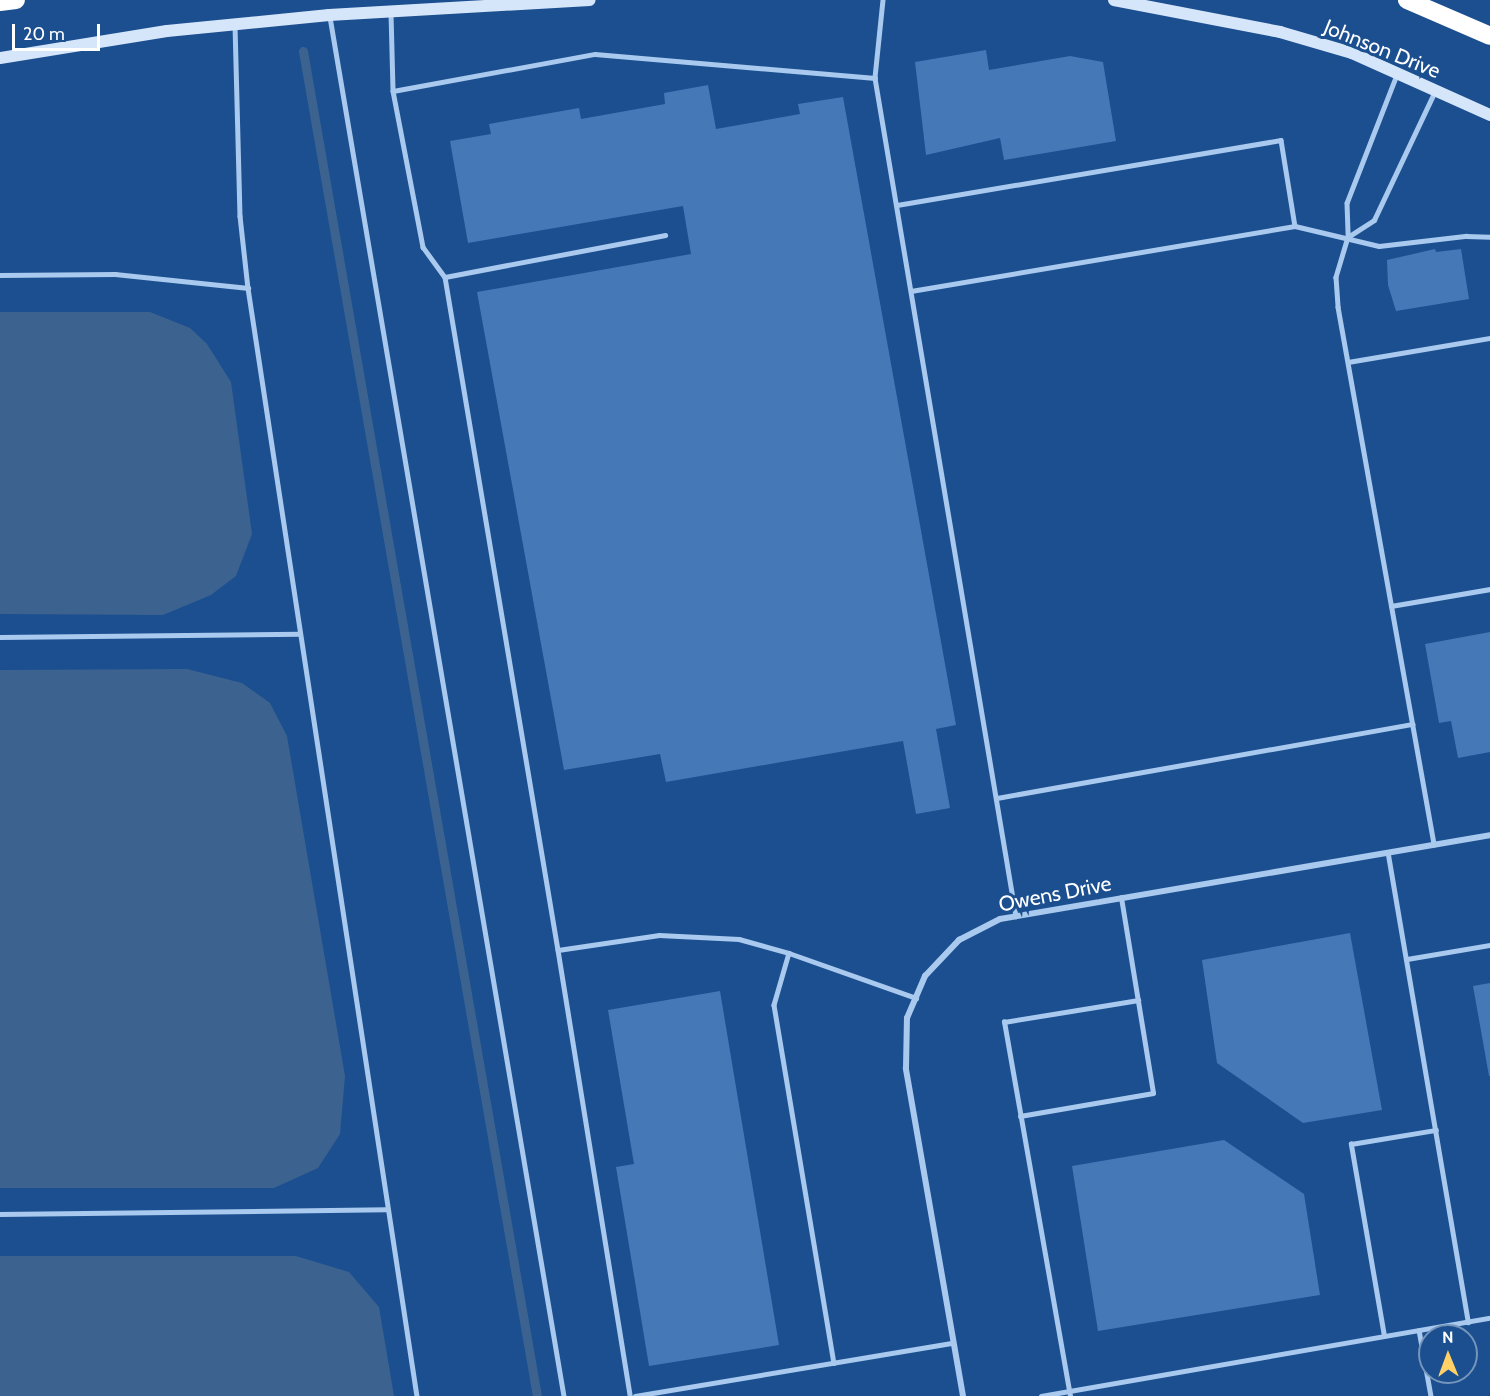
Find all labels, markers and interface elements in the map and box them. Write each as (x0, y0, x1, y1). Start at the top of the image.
scale bar (15, 12, 104, 50)
street label: Johnson Drive (1320, 14, 1444, 84)
text: 20 m (23, 23, 65, 45)
street label: Owens Drive (996, 871, 1114, 917)
north arrow (1418, 1324, 1478, 1384)
text: N (1442, 1328, 1454, 1347)

